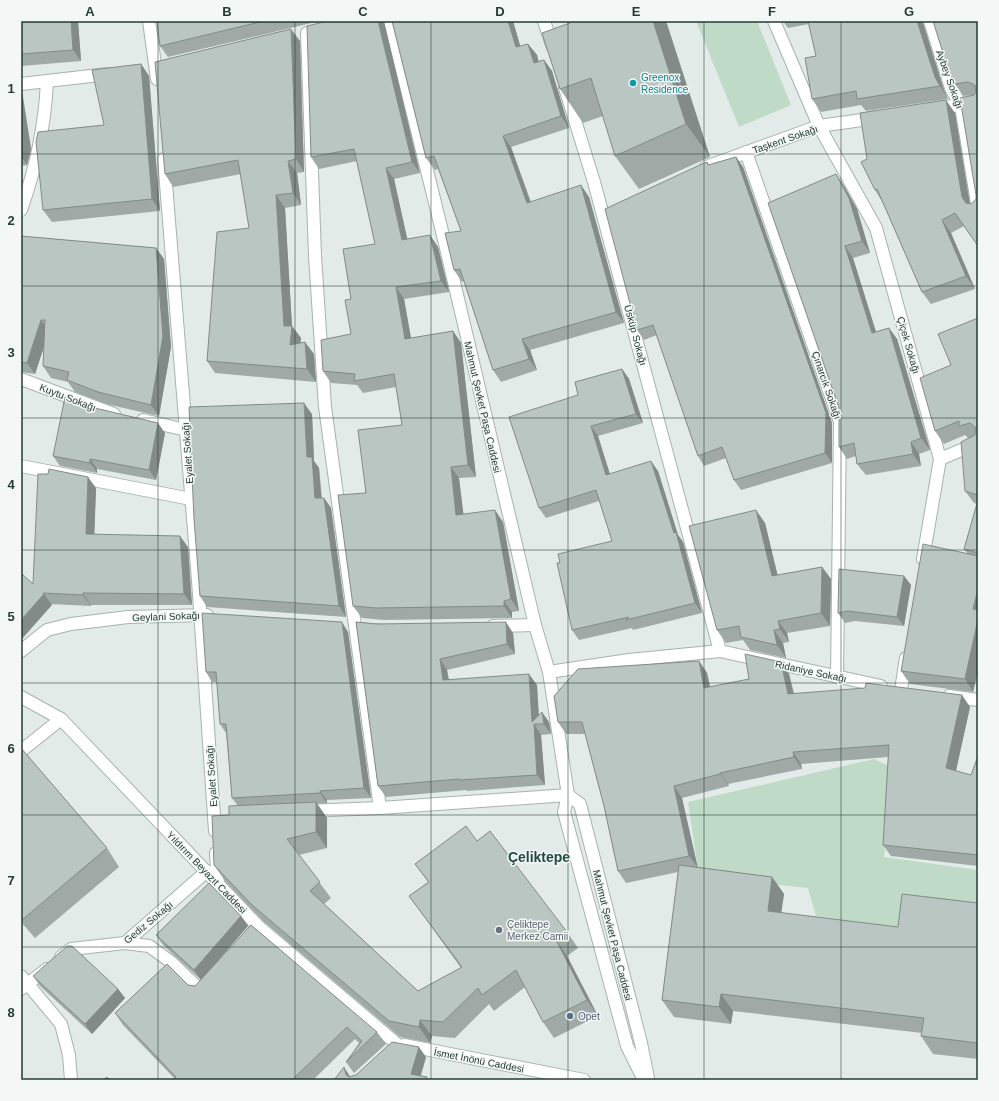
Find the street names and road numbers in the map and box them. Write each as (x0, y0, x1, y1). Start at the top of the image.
street label: Aybey Sokağı (934, 48, 965, 110)
street label: Taşkent Sokağı (751, 123, 819, 156)
street label: Üsküp Sokağı (622, 304, 649, 367)
street label: Çiçek Sokağı (895, 315, 922, 375)
street label: Mahmut Şevket Paşa Caddesi (462, 340, 503, 474)
street label: Çınarcık Sokağı (810, 350, 843, 421)
street label: Kuytu Sokağı (38, 382, 98, 413)
street label: Eyalet Sokağı (180, 422, 195, 484)
street label: Geylani Sokağı (132, 610, 200, 623)
street label: Ridaniye Sokağı (774, 659, 848, 684)
street label: Eyalet Sokağı (204, 745, 219, 807)
street label: Yıldırım Beyazıt Caddesi (164, 829, 249, 916)
street label: Mahmut Şevket Paşa Caddesi (591, 869, 634, 1002)
street label: Gediz Sokağı (122, 899, 175, 946)
street label: İsmet İnönü Caddesi (433, 1045, 525, 1075)

